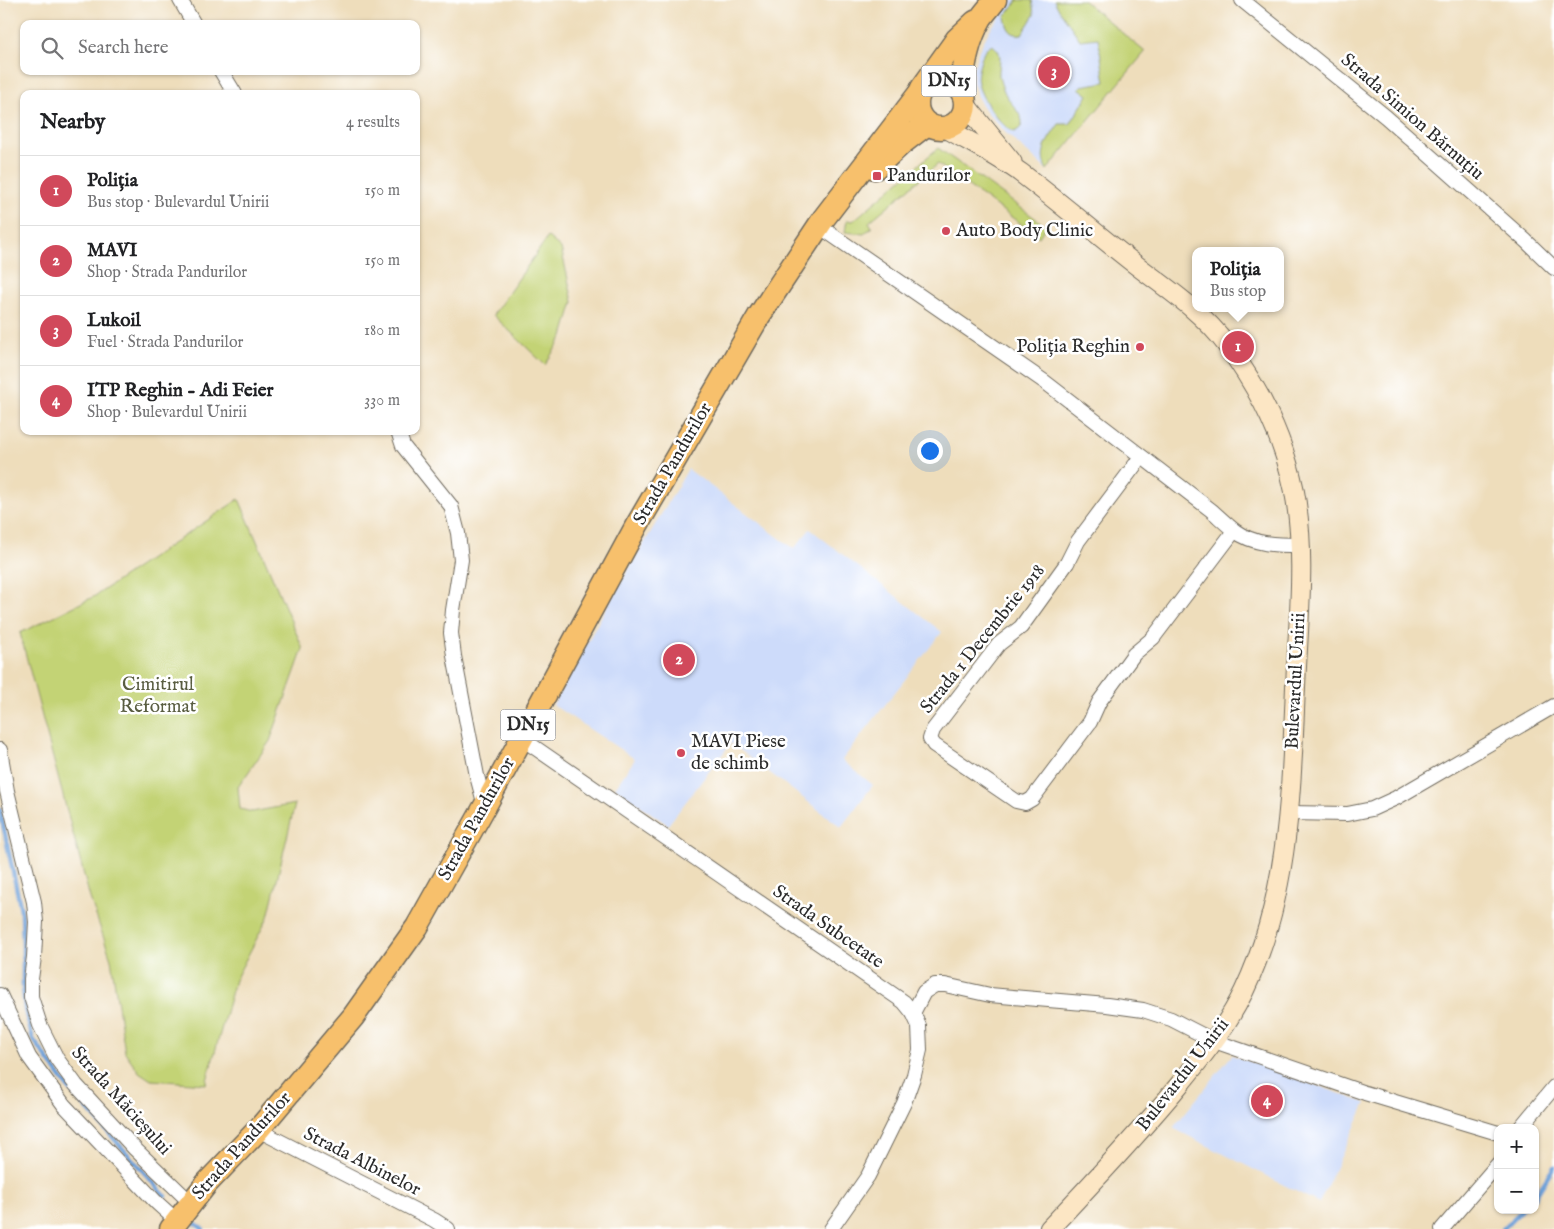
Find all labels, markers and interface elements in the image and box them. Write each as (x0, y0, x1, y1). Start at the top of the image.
search box (20, 20, 420, 75)
icon: search (38, 34, 66, 62)
text: Search here (78, 36, 169, 60)
street label: Strada Simion Bărnuțiu (1336, 48, 1489, 186)
pin: 3 (1038, 53, 1070, 91)
road number: DN15 (922, 66, 976, 96)
text: Nearby (40, 109, 105, 136)
text: 4 results (346, 113, 400, 133)
place label: Pandurilor (887, 164, 971, 188)
text: Poliția (87, 169, 138, 193)
marker: Pandurilor (871, 170, 883, 182)
text: 1 (53, 181, 59, 201)
text: 150 m (365, 181, 400, 201)
text: Bus stop · Bulevardul Unirii (87, 193, 269, 213)
place label: Auto Body Clinic (955, 219, 1093, 243)
marker: Auto Body Clinic (940, 225, 952, 237)
text: MAVI (87, 239, 137, 263)
popup (1192, 247, 1284, 312)
text: 2 (52, 251, 60, 271)
text: 150 m (365, 251, 400, 271)
text: Poliția (1210, 258, 1261, 282)
text: Shop · Strada Pandurilor (87, 263, 247, 283)
text: Bus stop (1210, 282, 1266, 302)
text: Lukoil (87, 309, 141, 333)
text: 3 (53, 321, 59, 341)
text: 180 m (364, 321, 400, 341)
pin: 1 (1222, 328, 1254, 366)
text: Fuel · Strada Pandurilor (87, 333, 243, 353)
place label: Poliția Reghin (1016, 335, 1130, 359)
marker: Poliția Reghin (1134, 341, 1146, 353)
text: ITP Reghin - Adi Feier (87, 379, 274, 403)
text: 4 (52, 391, 60, 411)
text: 330 m (364, 391, 400, 411)
street label: Strada Pandurilor (628, 398, 718, 530)
text: Shop · Bulevardul Unirii (87, 403, 247, 423)
your location (917, 438, 943, 464)
street label: Strada 1 Decembrie 1918 (915, 559, 1051, 719)
street label: Bulevardul Unirii (1280, 612, 1312, 750)
pin: 2 (663, 641, 695, 679)
park label: Cimitirul Reformat (120, 673, 197, 719)
road number: DN15 (500, 710, 556, 740)
place label: MAVI Piese de schimb (691, 730, 786, 776)
marker: MAVI Piese de schimb (675, 747, 687, 759)
street label: Strada Pandurilor (433, 753, 521, 885)
street label: Strada Subcetate (768, 880, 889, 974)
street label: Bulevardul Unirii (1131, 1014, 1235, 1136)
street label: Strada Măcieșului (66, 1042, 176, 1160)
pin: 4 (1251, 1082, 1283, 1120)
street label: Strada Pandurilor (187, 1087, 297, 1205)
street label: Strada Albinelor (299, 1122, 425, 1202)
map controls (1494, 1124, 1539, 1214)
button: + (1494, 1124, 1539, 1169)
button: − (1494, 1169, 1539, 1214)

